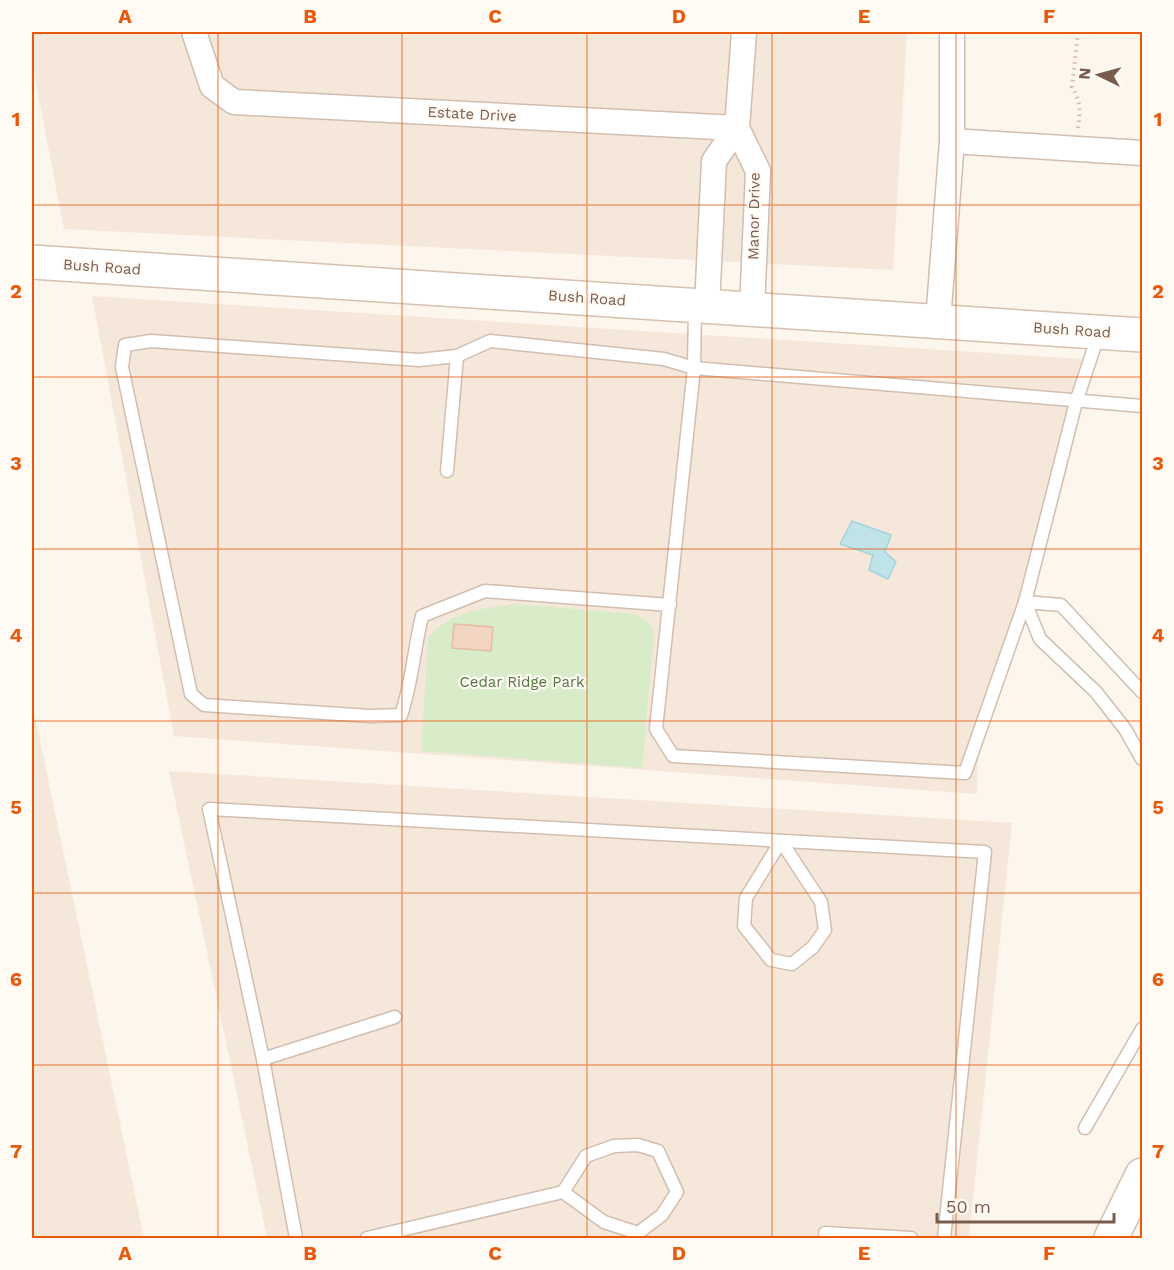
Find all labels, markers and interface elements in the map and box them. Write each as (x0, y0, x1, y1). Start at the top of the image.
text: A (118, 4, 132, 28)
text: B (303, 4, 317, 28)
text: C (488, 4, 502, 28)
text: D (672, 4, 686, 28)
text: E (858, 4, 870, 28)
text: F (1043, 4, 1055, 28)
north arrow (1069, 45, 1129, 105)
text: N (1075, 67, 1095, 80)
street label: Estate Drive (427, 103, 517, 125)
text: 1 (12, 107, 20, 131)
text: 1 (1154, 107, 1162, 131)
street label: Manor Drive (744, 172, 764, 260)
street label: Bush Road (62, 255, 142, 279)
text: 2 (10, 279, 22, 303)
text: 2 (1152, 279, 1164, 303)
street label: Bush Road (547, 286, 627, 310)
street label: Bush Road (1032, 318, 1112, 342)
text: 3 (10, 451, 22, 475)
text: 3 (1152, 451, 1164, 475)
text: 4 (10, 623, 23, 647)
text: 4 (1152, 623, 1165, 647)
park label: Cedar Ridge Park (459, 673, 585, 691)
text: 5 (10, 795, 22, 819)
text: 5 (1152, 795, 1164, 819)
text: 6 (10, 967, 22, 991)
text: 6 (1152, 967, 1164, 991)
text: 7 (10, 1139, 22, 1163)
text: 7 (1152, 1139, 1164, 1163)
scale bar (937, 1186, 1114, 1224)
text: 50 m (946, 1196, 991, 1217)
text: A (118, 1241, 132, 1265)
text: B (303, 1241, 317, 1265)
text: C (488, 1241, 502, 1265)
text: D (672, 1241, 686, 1265)
text: E (858, 1241, 870, 1265)
text: F (1043, 1241, 1055, 1265)

